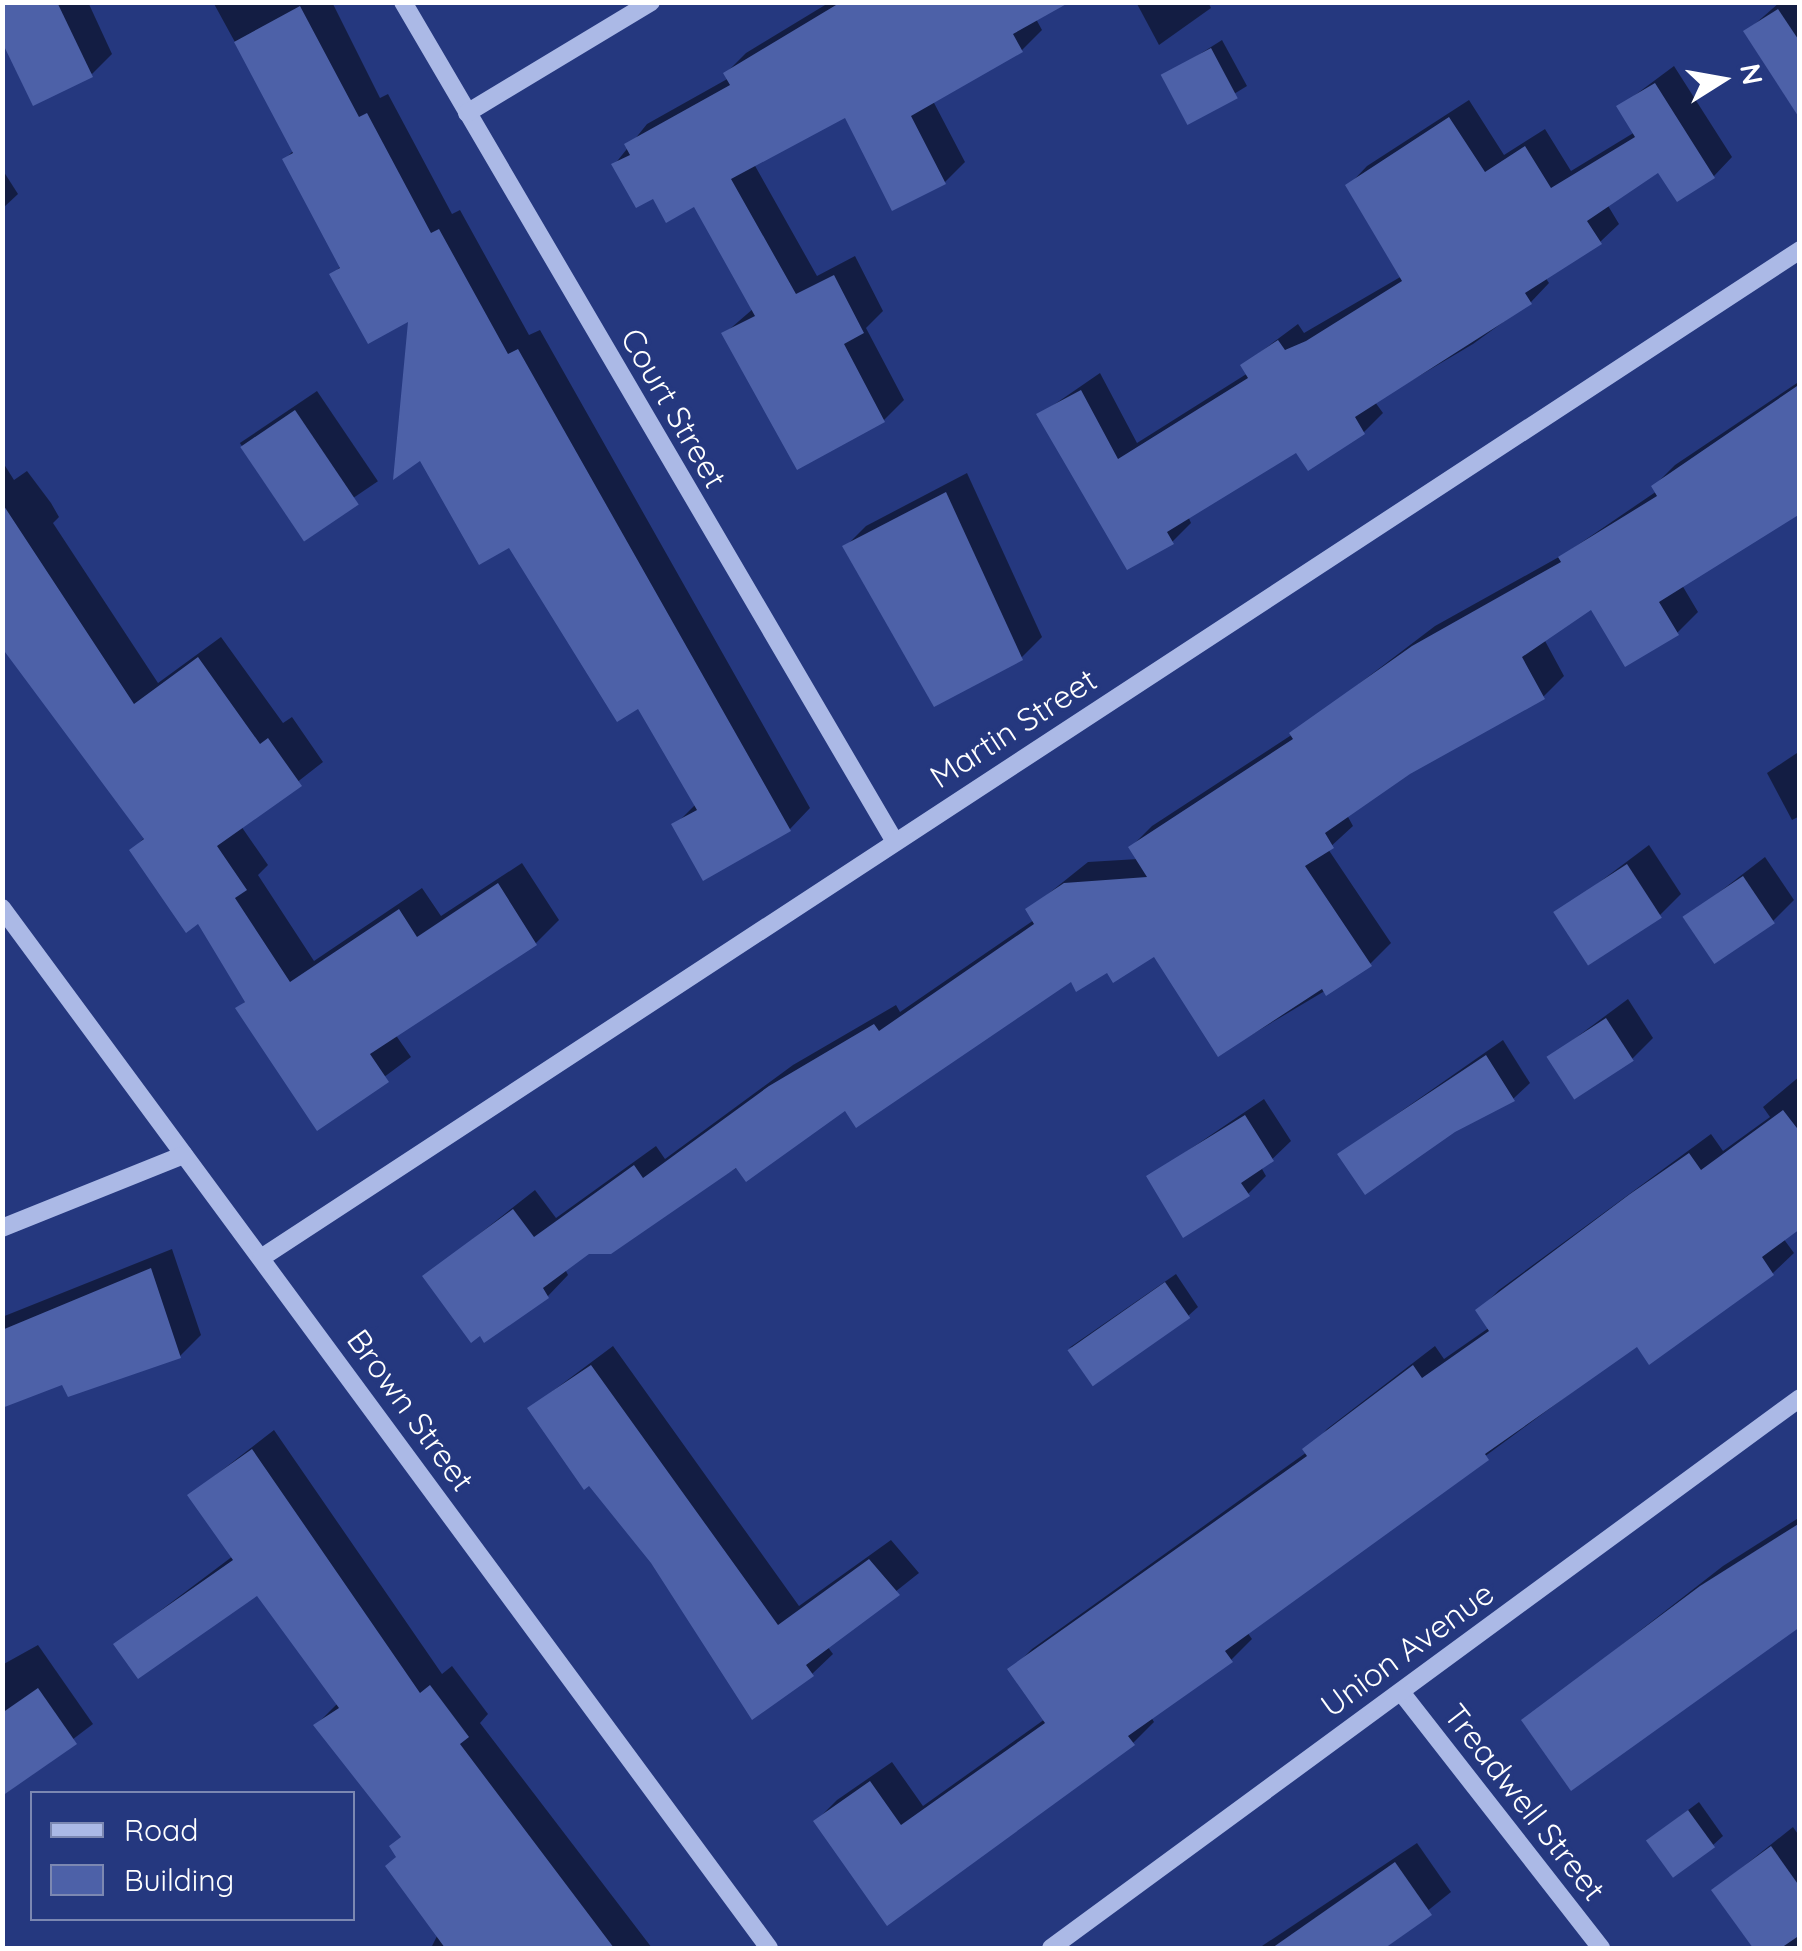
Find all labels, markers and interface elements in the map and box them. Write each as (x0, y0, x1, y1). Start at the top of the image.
north arrow (1672, 30, 1772, 130)
text: N (1733, 61, 1771, 88)
street label: Court Street (613, 321, 735, 495)
street label: Martin Street (923, 660, 1103, 796)
street label: Brown Street (339, 1322, 483, 1498)
street label: Union Avenue (1313, 1573, 1501, 1725)
street label: Treadwell Street (1436, 1696, 1614, 1908)
legend (30, 1791, 355, 1921)
text: Road (124, 1811, 198, 1849)
text: Building (124, 1861, 234, 1899)

